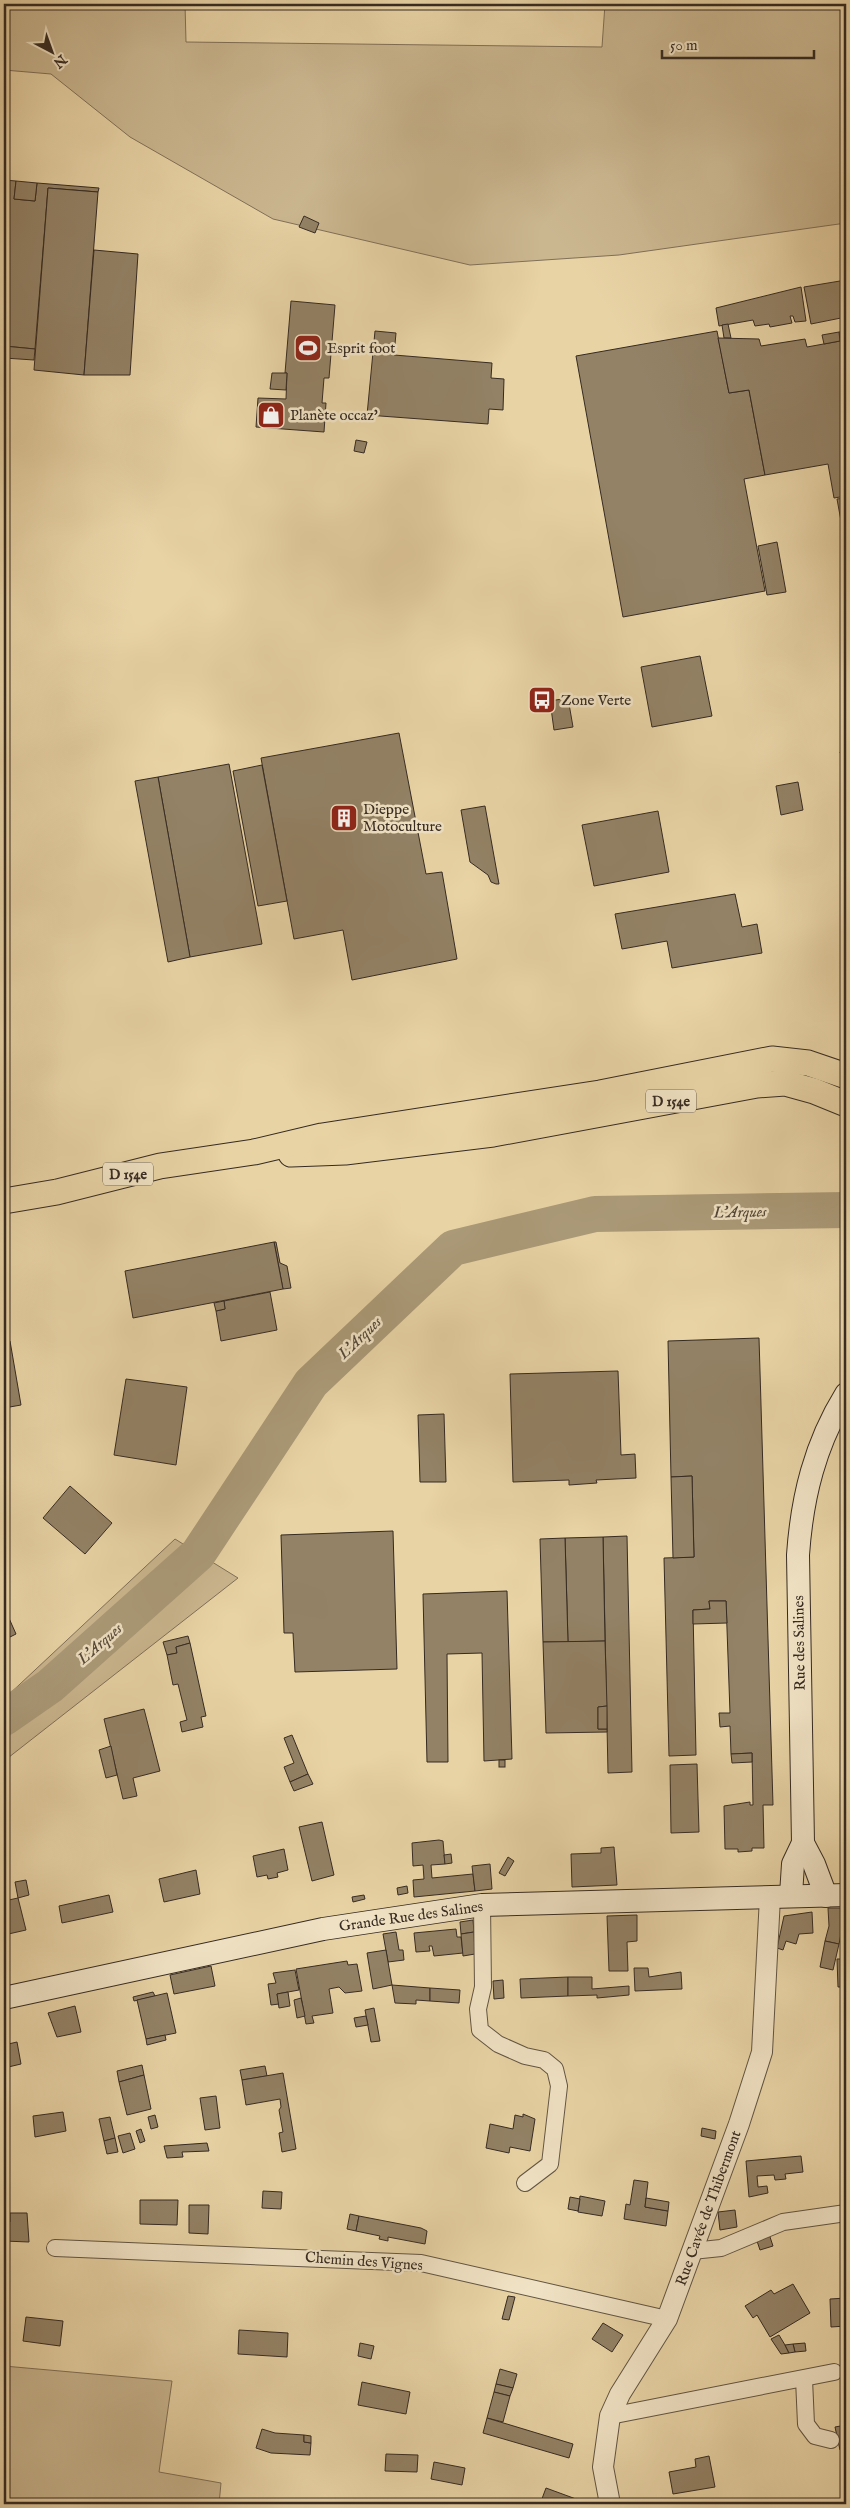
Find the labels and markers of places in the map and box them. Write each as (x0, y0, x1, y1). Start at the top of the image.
sports icon: Esprit foot (293, 333, 323, 363)
place label: Esprit foot (327, 339, 395, 358)
shop icon: Planète occaz' (256, 400, 286, 430)
place label: Planète occaz' (290, 406, 378, 425)
bus stop icon: Zone Verte (527, 685, 557, 715)
place label: Zone Verte (561, 691, 631, 710)
place label: Dieppe Motoculture (363, 800, 442, 836)
building icon: Dieppe Motoculture (329, 803, 359, 833)

